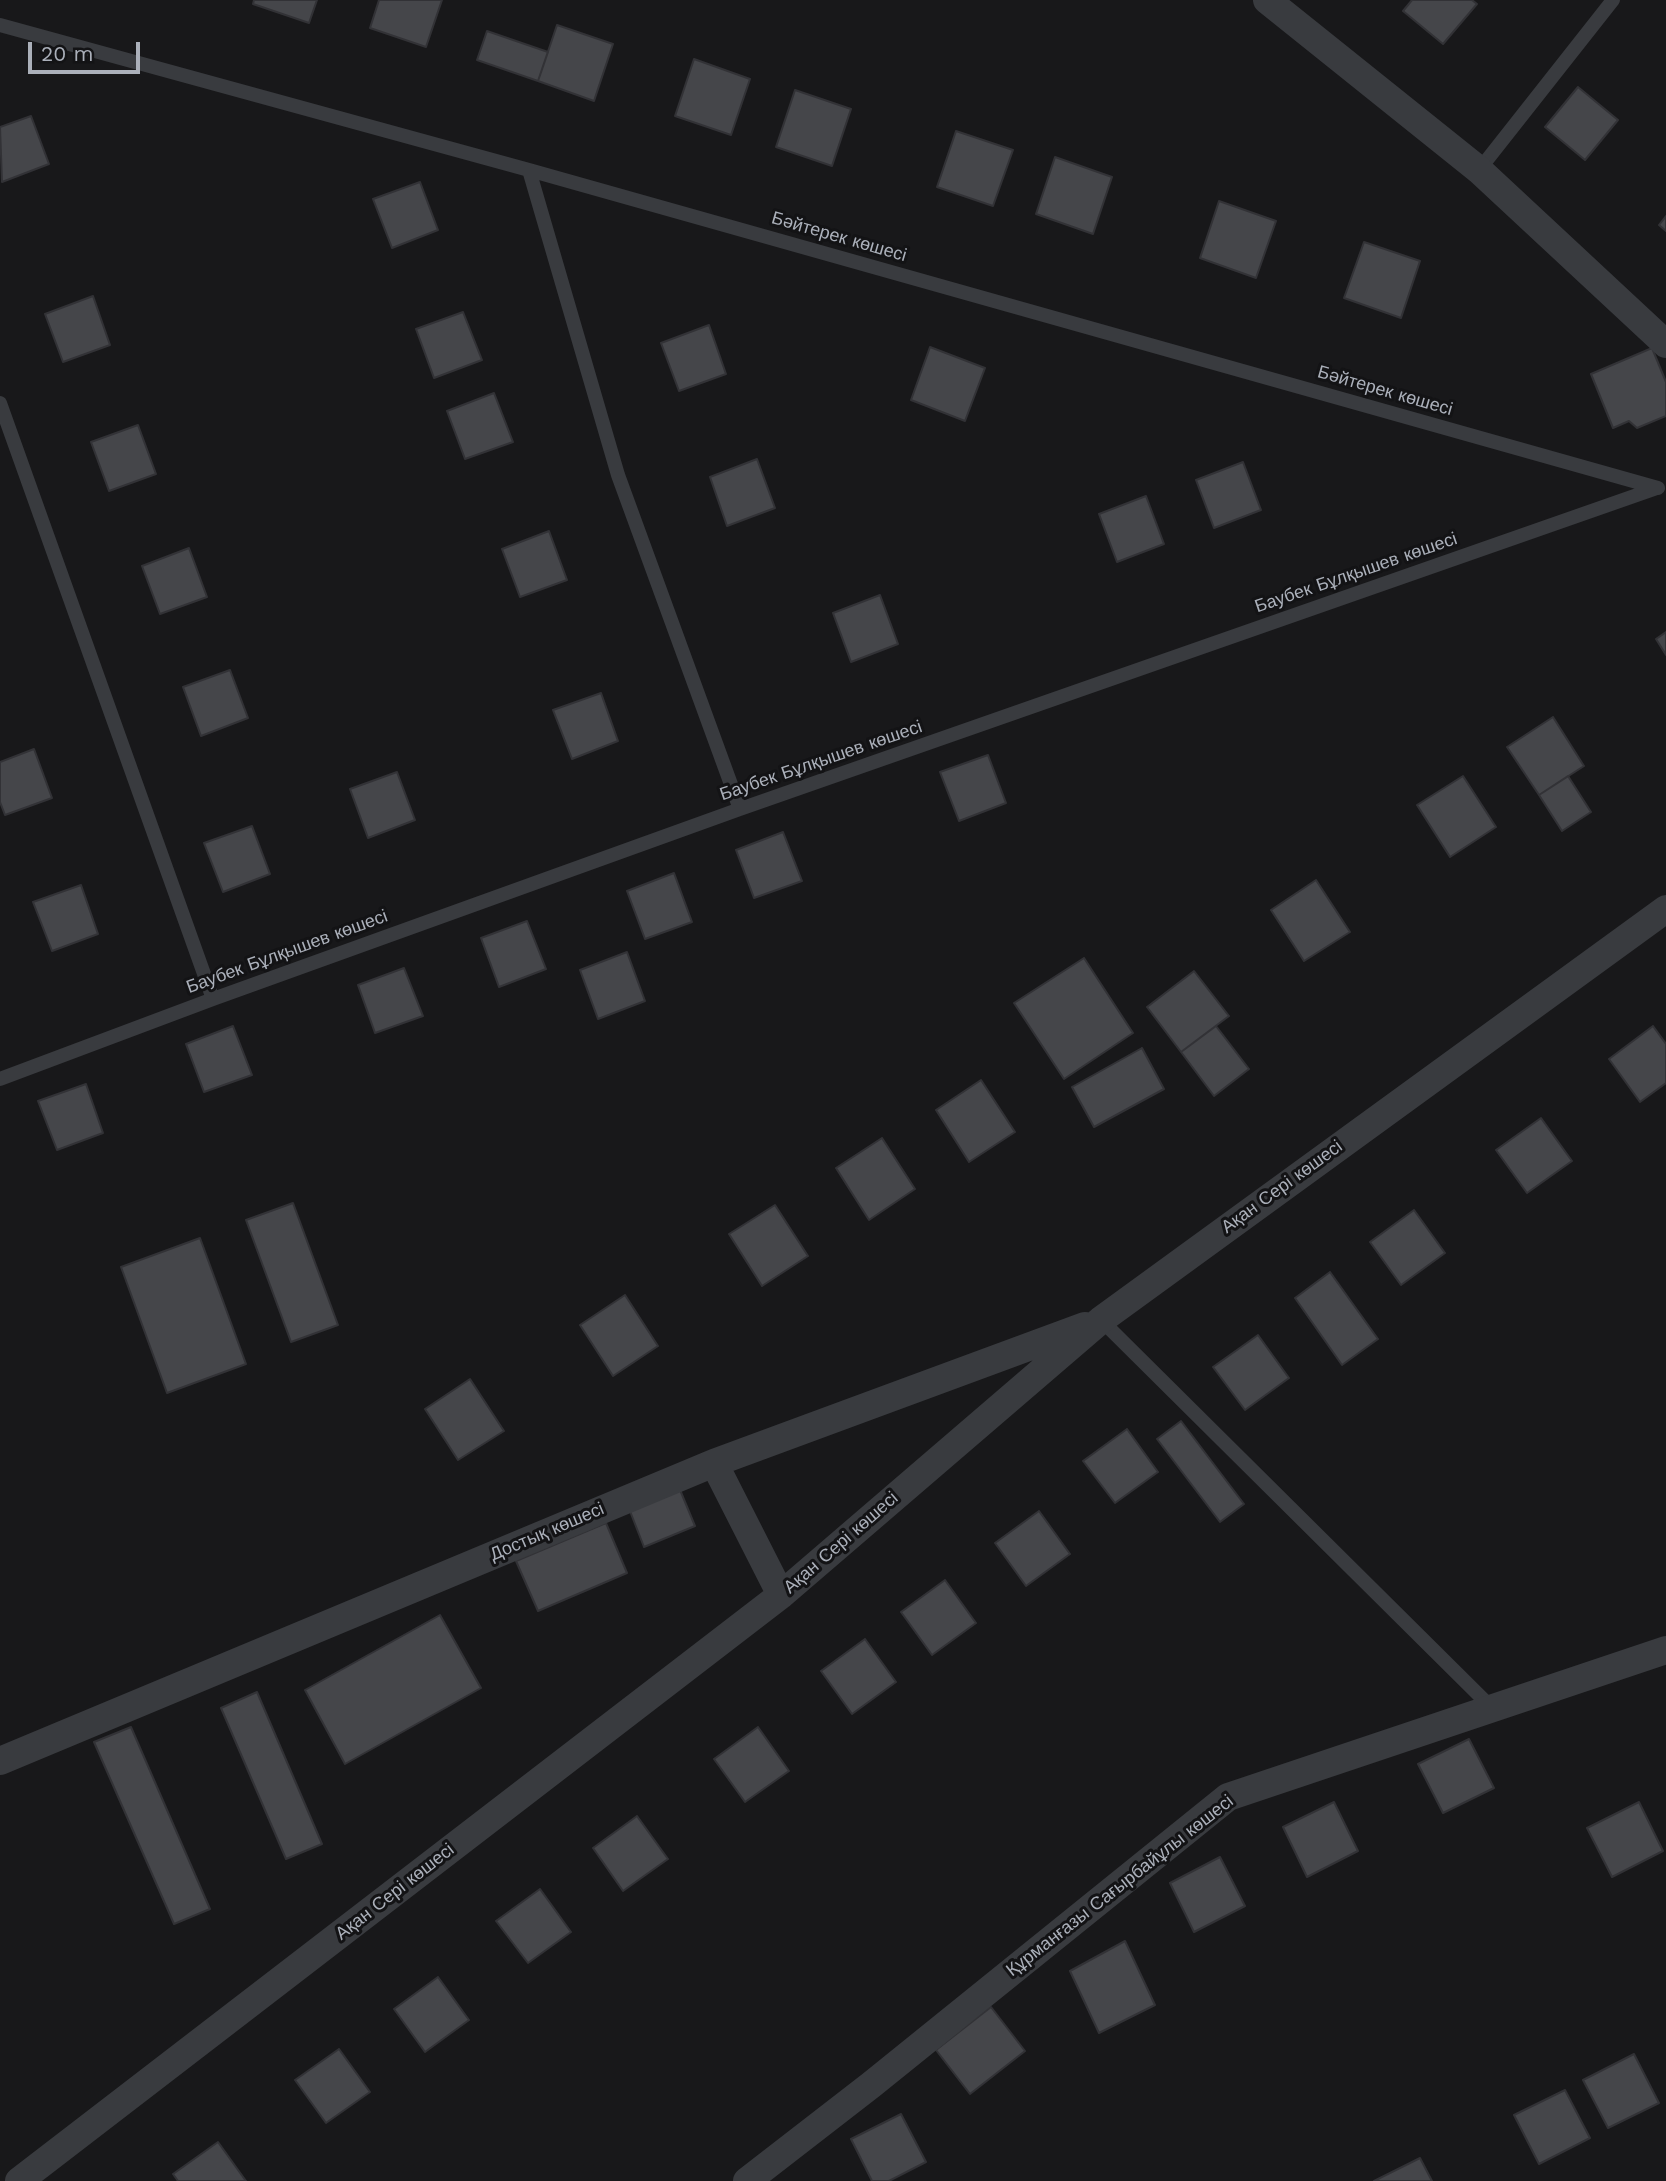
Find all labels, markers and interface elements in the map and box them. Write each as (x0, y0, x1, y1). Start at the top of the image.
scale bar (32, 28, 144, 72)
text: 20 m (41, 41, 93, 66)
street label: Бәйтерек көшесі (769, 207, 909, 267)
street label: Бәйтерек көшесі (1315, 361, 1455, 421)
street label: Баубек Бұлқышев көшесі (1252, 528, 1460, 618)
street label: Баубек Бұлқышев көшесі (717, 716, 925, 806)
street label: Баубек Бұлқышев көшесі (183, 905, 391, 999)
street label: Ақан Сері көшесі (1217, 1136, 1347, 1238)
street label: Ақан Сері көшесі (779, 1487, 903, 1599)
street label: Достық көшесі (487, 1498, 607, 1566)
street label: Құрманғазы Сағырбайұлы көшесі (1002, 1791, 1238, 1981)
street label: Ақан Сері көшесі (331, 1839, 459, 1945)

